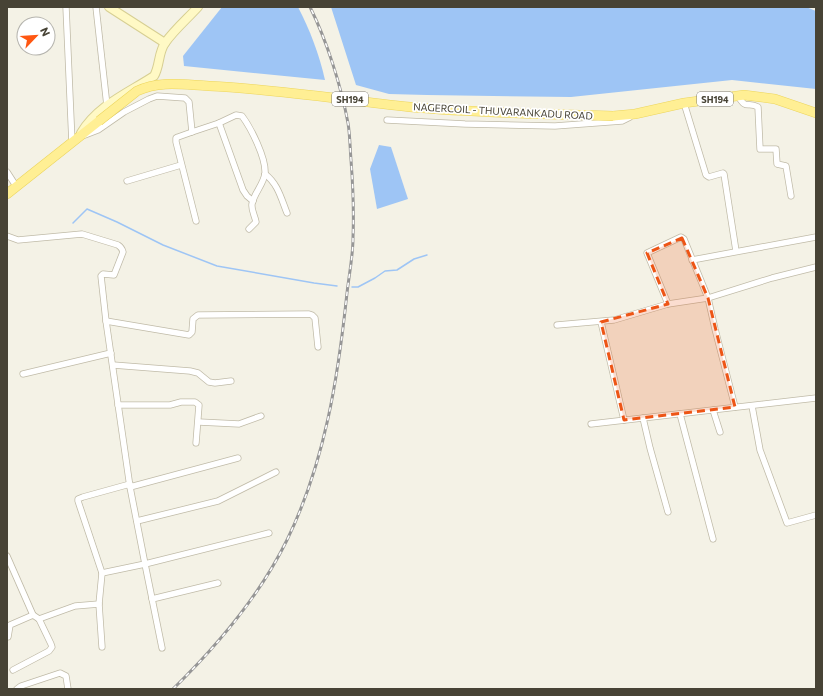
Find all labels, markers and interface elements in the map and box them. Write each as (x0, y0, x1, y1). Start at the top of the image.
north arrow (16, 16, 56, 56)
text: N (38, 25, 53, 38)
road number: SH194 (332, 92, 368, 106)
road number: SH194 (697, 92, 733, 106)
street label: NAGERCOIL - THUVARANKADU ROAD (413, 100, 593, 122)

